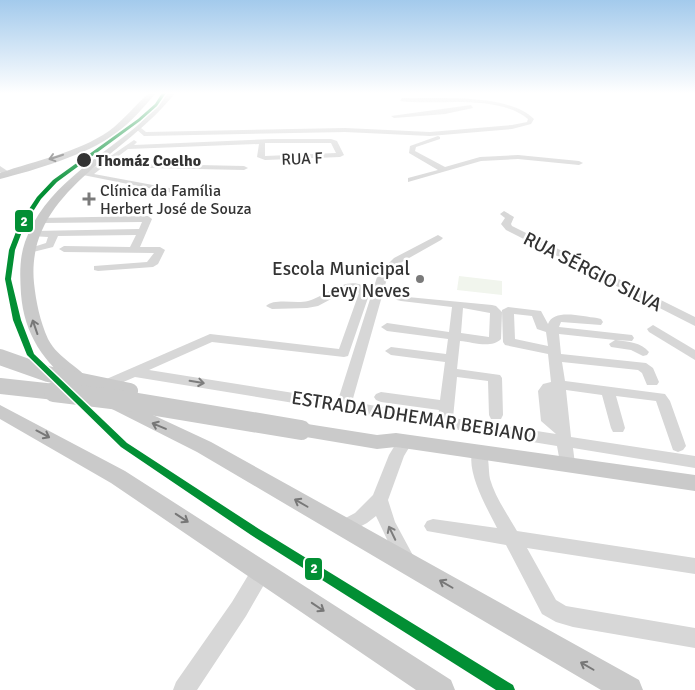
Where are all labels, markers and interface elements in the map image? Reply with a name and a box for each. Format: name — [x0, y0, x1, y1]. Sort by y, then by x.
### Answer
street label: RUA F — [281, 148, 323, 170]
marker: Thomáz Coelho — [75, 151, 93, 169]
place label: Thomáz Coelho — [96, 151, 201, 171]
one-way arrow — [48, 153, 64, 163]
place label: Clínica da Família Herbert José de Souza — [100, 181, 252, 219]
marker: Clínica da Família Herbert José de Souza — [82, 192, 96, 206]
line badge: 2 — [14, 209, 34, 233]
text: 2 — [20, 213, 28, 230]
street label: RUA SÉRGIO SILVA — [519, 227, 666, 317]
place label: Escola Municipal Levy Neves — [272, 257, 410, 303]
marker: Escola Municipal Levy Neves — [414, 273, 426, 285]
one-way arrow — [30, 319, 40, 335]
one-way arrow — [189, 378, 205, 388]
street label: ESTRADA ADHEMAR BEBIANO — [290, 386, 538, 448]
one-way arrow — [152, 420, 167, 430]
one-way arrow — [35, 430, 50, 439]
one-way arrow — [295, 498, 309, 508]
one-way arrow — [175, 513, 189, 523]
one-way arrow — [387, 526, 396, 541]
line badge: 2 — [304, 557, 323, 581]
text: 2 — [310, 560, 318, 577]
one-way arrow — [440, 579, 454, 589]
one-way arrow — [310, 602, 324, 612]
one-way arrow — [580, 660, 595, 670]

